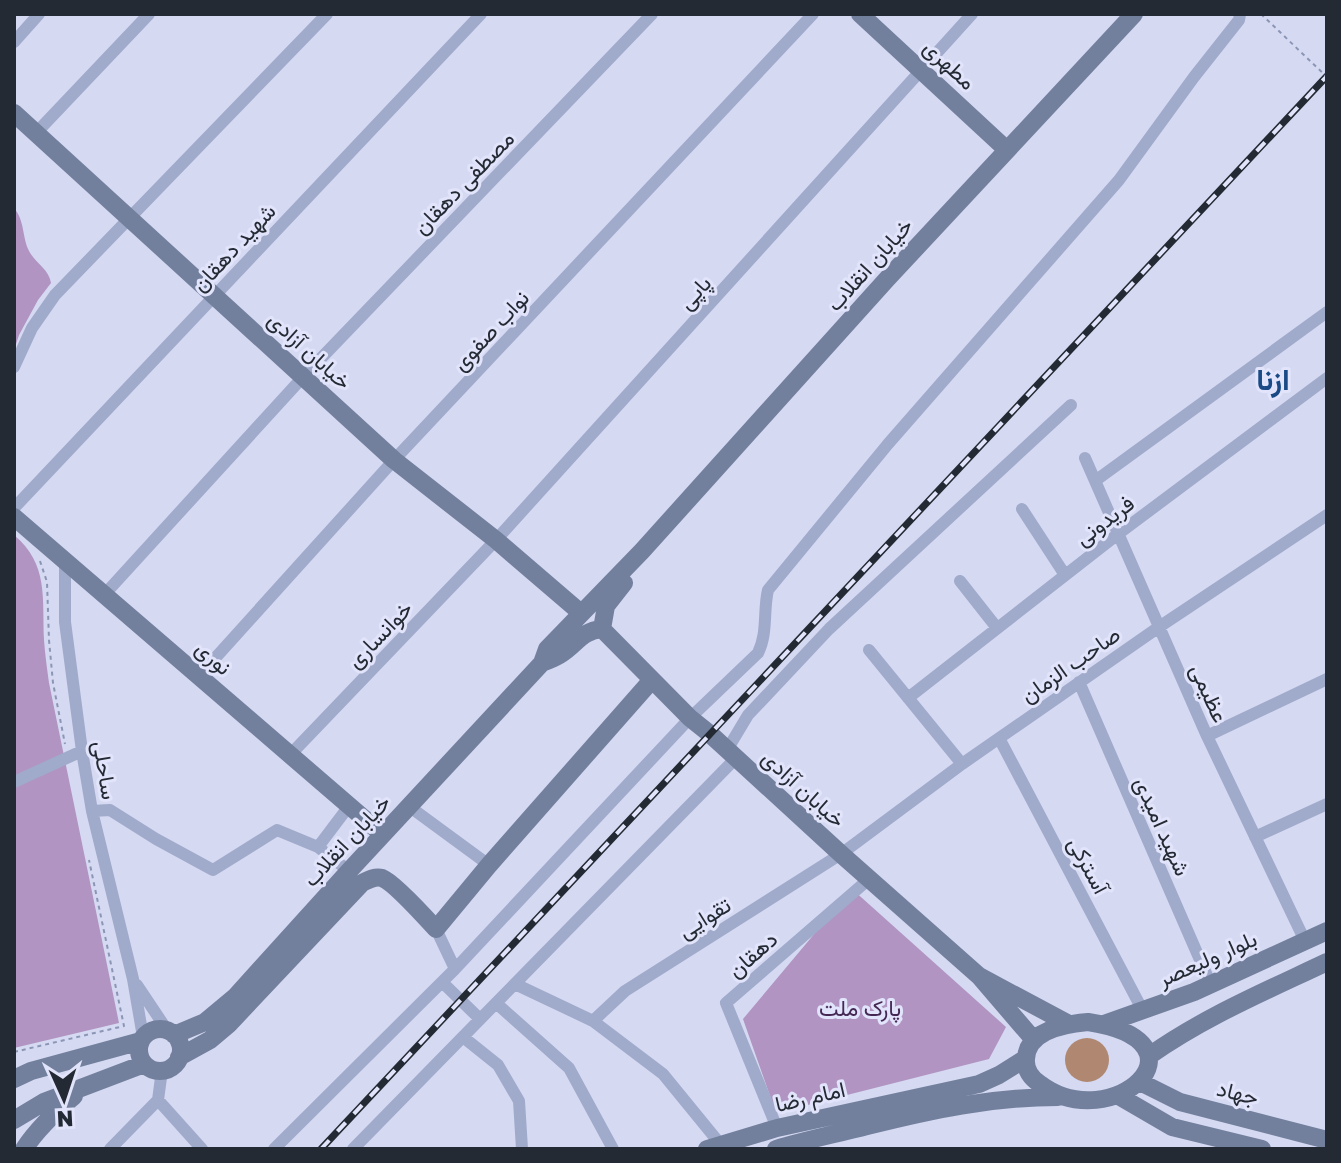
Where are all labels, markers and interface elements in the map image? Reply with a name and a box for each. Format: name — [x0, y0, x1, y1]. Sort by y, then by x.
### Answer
street label: مطهری — [918, 33, 982, 96]
street label: مصطفی دهقان — [407, 125, 520, 240]
street label: شهید دهقان — [185, 197, 281, 297]
street label: خیابان انقلاب — [820, 212, 918, 316]
street label: پاپی — [672, 269, 718, 316]
street label: نواب صفوی — [446, 284, 535, 377]
street label: خیابان آزادی — [262, 305, 357, 395]
district label: ازنا — [1256, 361, 1290, 398]
street label: فریدونی — [1069, 489, 1140, 552]
street label: خوانساری — [340, 595, 418, 674]
street label: صاحب الزمان — [1015, 620, 1126, 709]
street label: نوری — [190, 634, 238, 681]
street label: عظیمی — [1184, 659, 1235, 727]
street label: ساحلی — [87, 739, 124, 801]
street label: خیابان آزادی — [756, 743, 851, 833]
street label: شهید امیدی — [1128, 772, 1197, 880]
street label: خیابان انقلاب — [297, 788, 395, 892]
street label: آسترکی — [1062, 832, 1116, 900]
street label: تقوایی — [673, 890, 736, 944]
street label: بلوار ولیعصر — [1152, 924, 1261, 993]
street label: دهقان — [721, 925, 783, 983]
park label: پارک ملت — [819, 994, 901, 1023]
north arrow — [24, 1059, 104, 1139]
street label: جهاد — [1214, 1074, 1262, 1111]
street label: امام رضا — [772, 1075, 848, 1119]
text: N — [56, 1106, 74, 1133]

